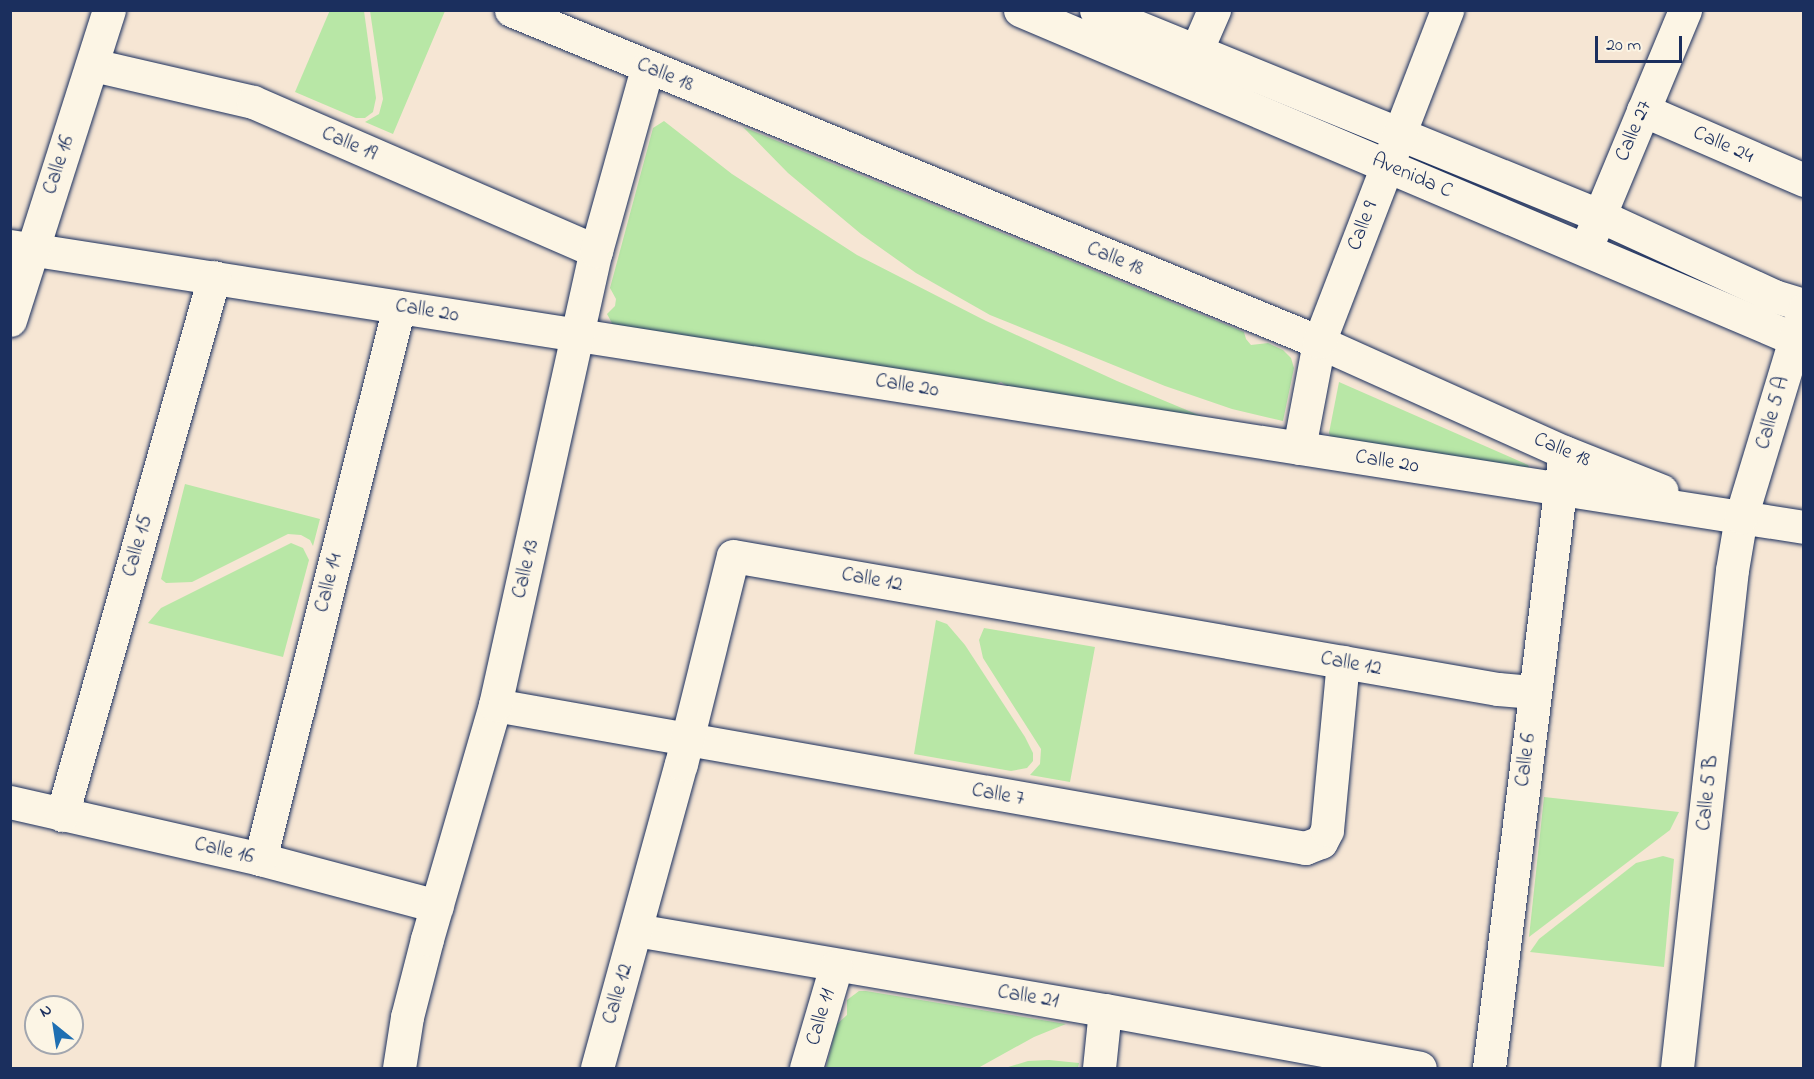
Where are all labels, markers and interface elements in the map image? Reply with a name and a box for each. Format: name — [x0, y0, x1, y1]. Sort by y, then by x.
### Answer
scale bar — [1598, 24, 1685, 62]
text: 20 m — [1606, 33, 1641, 59]
street label: Calle 18 — [633, 52, 697, 98]
street label: Calle 27 — [1610, 97, 1658, 165]
street label: Calle 19 — [318, 121, 380, 167]
street label: Calle 24 — [1689, 121, 1757, 169]
street label: Calle 16 — [38, 132, 80, 198]
street label: Avenida C — [1368, 148, 1456, 204]
street label: Calle 9 — [1342, 198, 1384, 254]
street label: Calle 18 — [1083, 236, 1147, 282]
street label: Calle 20 — [393, 294, 461, 328]
street label: Calle 20 — [873, 369, 941, 403]
street label: Calle 5 A — [1751, 374, 1795, 452]
street label: Calle 18 — [1530, 427, 1594, 473]
street label: Calle 20 — [1353, 445, 1421, 479]
street label: Calle 15 — [117, 512, 159, 580]
street label: Calle 13 — [507, 537, 545, 601]
street label: Calle 14 — [310, 551, 348, 615]
street label: Calle 12 — [839, 562, 905, 598]
street label: Calle 12 — [1318, 646, 1384, 682]
street label: Calle 6 — [1510, 732, 1542, 788]
street label: Calle 5 B — [1691, 754, 1725, 832]
street label: Calle 7 — [970, 778, 1026, 812]
street label: Calle 16 — [192, 832, 256, 870]
street label: Calle 12 — [597, 961, 639, 1027]
street label: Calle 21 — [996, 980, 1060, 1014]
street label: Calle 11 — [801, 986, 841, 1048]
north arrow — [24, 995, 84, 1055]
text: N — [35, 998, 57, 1024]

